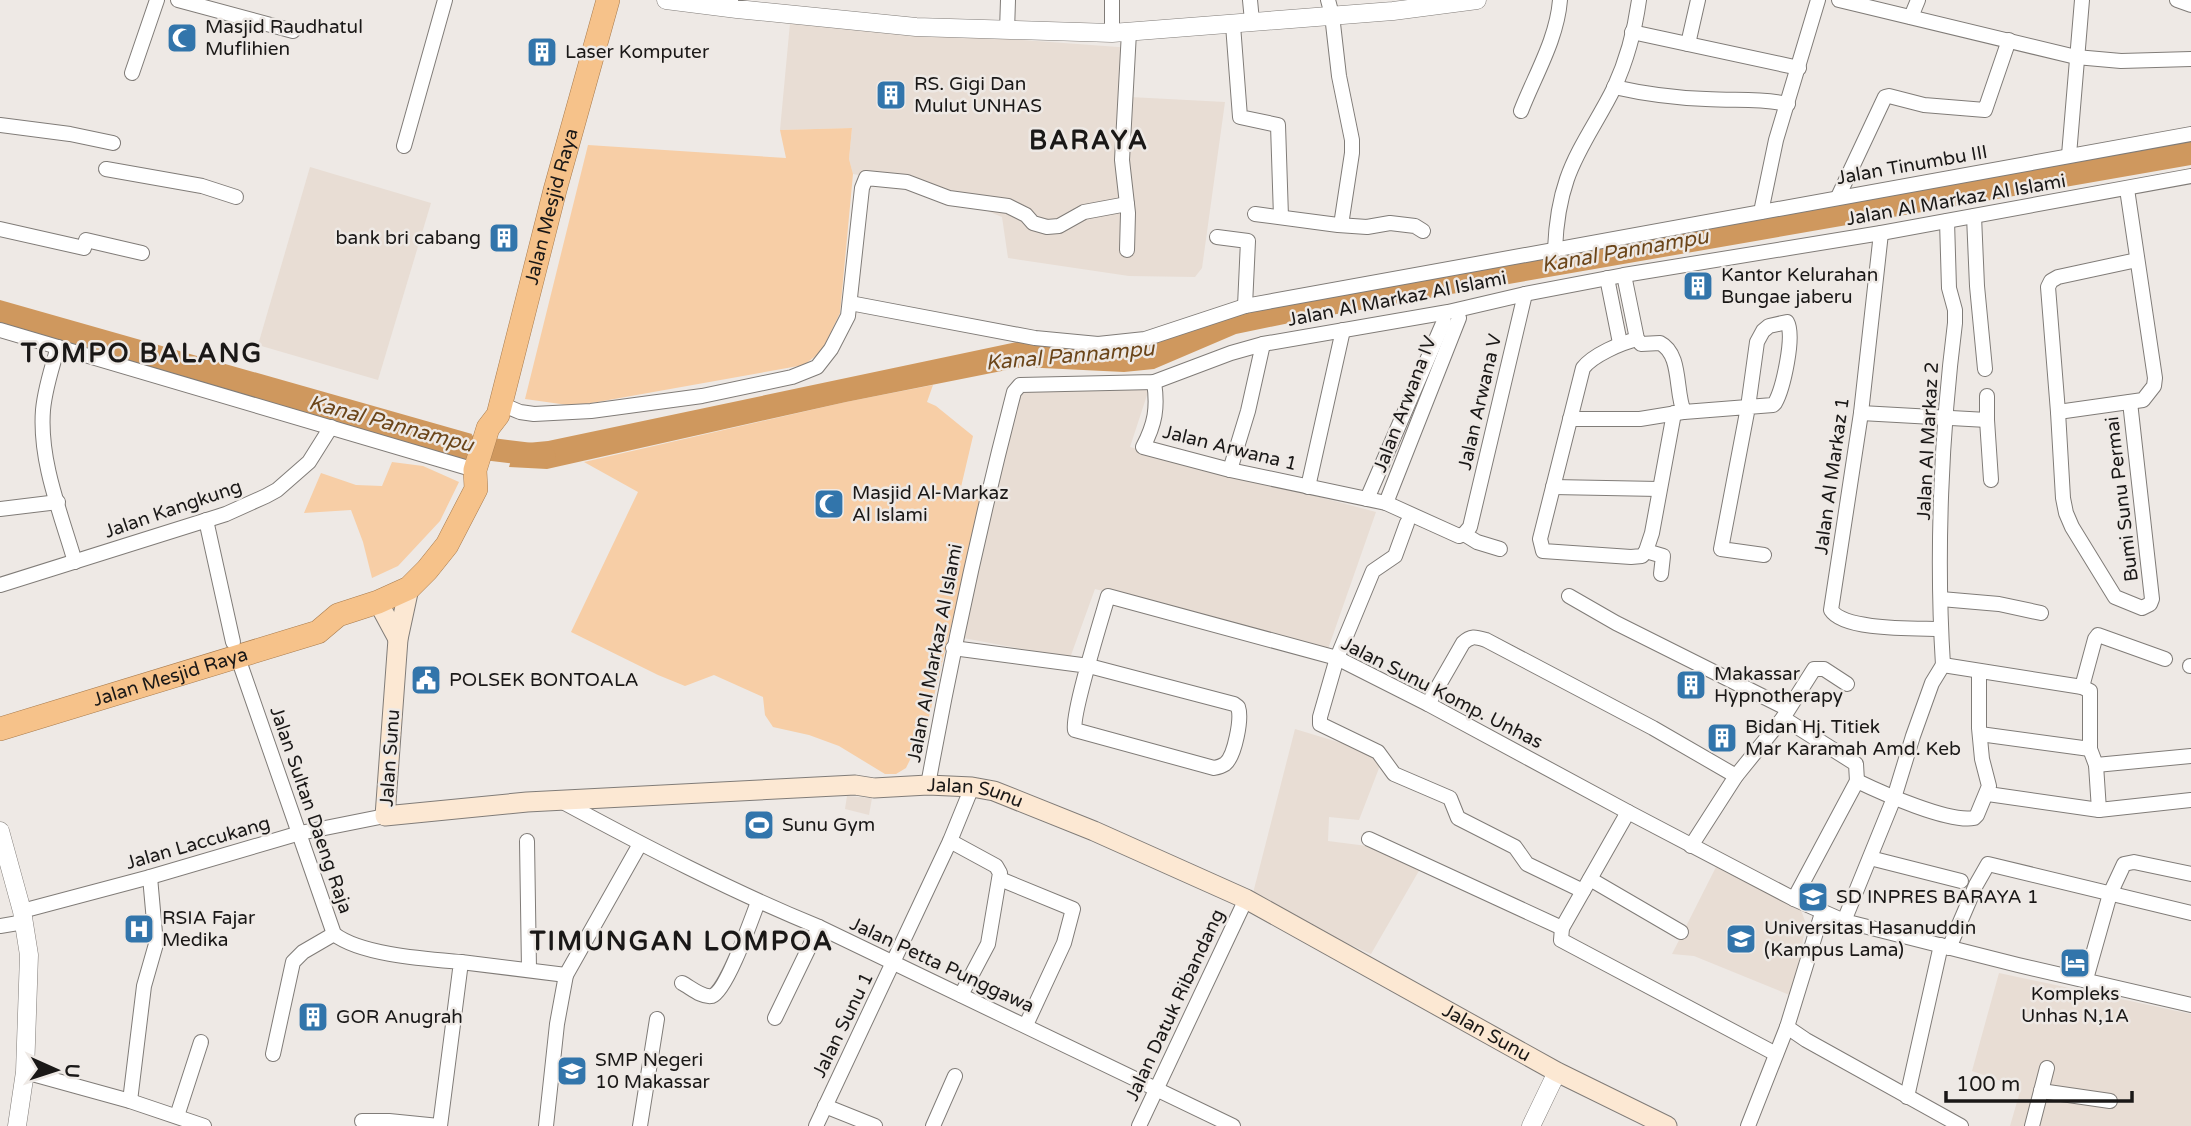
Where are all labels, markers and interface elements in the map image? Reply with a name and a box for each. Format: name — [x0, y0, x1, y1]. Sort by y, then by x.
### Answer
place label: Masjid Raudhatul Muflihien — [205, 16, 363, 60]
mosque icon: Masjid Raudhatul Muflihien — [165, 21, 199, 55]
building icon: Laser Komputer — [525, 35, 559, 69]
place label: Laser Komputer — [565, 41, 710, 63]
place label: RS. Gigi Dan Mulut UNHAS — [914, 73, 1042, 117]
building icon: RS. Gigi Dan Mulut UNHAS — [874, 78, 908, 112]
district label: BARAYA — [1029, 125, 1149, 156]
street label: Jalan Mesjid Raya — [520, 126, 583, 287]
street label: Jalan Tinumbu III — [1835, 141, 1989, 189]
street label: Jalan Al Markaz Al Islami — [1845, 170, 2067, 230]
building icon: bank bri cabang — [487, 221, 521, 255]
water label: Kanal Pannampu — [1540, 224, 1712, 278]
place label: bank bri cabang — [335, 227, 481, 249]
place label: Kantor Kelurahan Bungae jaberu — [1721, 264, 1878, 308]
street label: Jalan Al Markaz Al Islami — [1286, 267, 1508, 331]
building icon: Kantor Kelurahan Bungae jaberu — [1681, 269, 1715, 303]
street label: Jalan Arwana V — [1454, 332, 1506, 472]
street label: Jalan Arwana IV — [1369, 333, 1441, 475]
water label: Kanal Pannampu — [985, 336, 1157, 376]
district label: TOMPO BALANG — [20, 338, 263, 369]
street label: Jalan Al Markaz 2 — [1913, 361, 1943, 521]
water label: Kanal Pannampu — [306, 390, 477, 458]
street label: Jalan Al Markaz 1 — [1810, 396, 1854, 556]
street label: Bumi Sunu Permai — [2101, 415, 2143, 583]
street label: Jalan Arwana 1 — [1161, 421, 1299, 475]
street label: Jalan Kangkung — [101, 475, 245, 543]
place label: Masjid Al-Markaz Al Islami — [852, 482, 1009, 526]
mosque icon: Masjid Al-Markaz Al Islami — [812, 487, 846, 521]
street label: Jalan Al Markaz Al Islami — [903, 542, 967, 764]
street label: Jalan Sunu Komp. Unhas — [1338, 633, 1546, 753]
street label: Jalan Mesjid Raya — [90, 643, 250, 711]
public building icon: POLSEK BONTOALA — [409, 663, 443, 697]
place label: Makassar Hypnotherapy — [1714, 663, 1843, 707]
building icon: Makassar Hypnotherapy — [1674, 668, 1708, 702]
place label: POLSEK BONTOALA — [449, 669, 639, 691]
street label: Jalan Sultan Daeng Raja — [265, 704, 357, 916]
street label: Jalan Sunu — [376, 709, 404, 807]
place label: Bidan Hj. Titiek Mar Karamah Amd. Keb — [1745, 716, 1961, 760]
building icon: Bidan Hj. Titiek Mar Karamah Amd. Keb — [1705, 721, 1739, 755]
street label: Jalan Sunu — [927, 774, 1026, 812]
sports icon: Sunu Gym — [742, 808, 776, 842]
street label: Jalan Laccukang — [123, 812, 273, 874]
place label: Sunu Gym — [782, 814, 875, 836]
school or university icon: SD INPRES BARAYA 1 — [1796, 880, 1830, 914]
place label: SD INPRES BARAYA 1 — [1836, 886, 2039, 908]
street label: Jalan Datuk Ribandang — [1121, 906, 1229, 1104]
place label: RSIA Fajar Medika — [162, 907, 256, 951]
hospital icon: RSIA Fajar Medika — [122, 912, 156, 946]
street label: Jalan Petta Punggawa — [846, 913, 1038, 1017]
place label: Universitas Hasanuddin (Kampus Lama) — [1764, 917, 1976, 961]
school or university icon: Universitas Hasanuddin (Kampus Lama) — [1724, 922, 1758, 956]
district label: TIMUNGAN LOMPOA — [529, 926, 834, 957]
hotel icon: Kompleks Unhas N,1A — [2058, 946, 2092, 980]
street label: Jalan Sunu 1 — [808, 969, 878, 1081]
place label: Kompleks Unhas N,1A — [2021, 983, 2129, 1027]
street label: Jalan Sunu — [1439, 999, 1535, 1066]
building icon: GOR Anugrah — [296, 1000, 330, 1034]
place label: GOR Anugrah — [336, 1006, 463, 1028]
north arrow — [21, 1035, 91, 1105]
place label: SMP Negeri 10 Makassar — [595, 1049, 711, 1093]
school or university icon: SMP Negeri 10 Makassar — [555, 1054, 589, 1088]
scale bar — [1946, 1060, 2132, 1104]
text: U — [61, 1063, 83, 1079]
text: 100 m — [1956, 1072, 2020, 1097]

